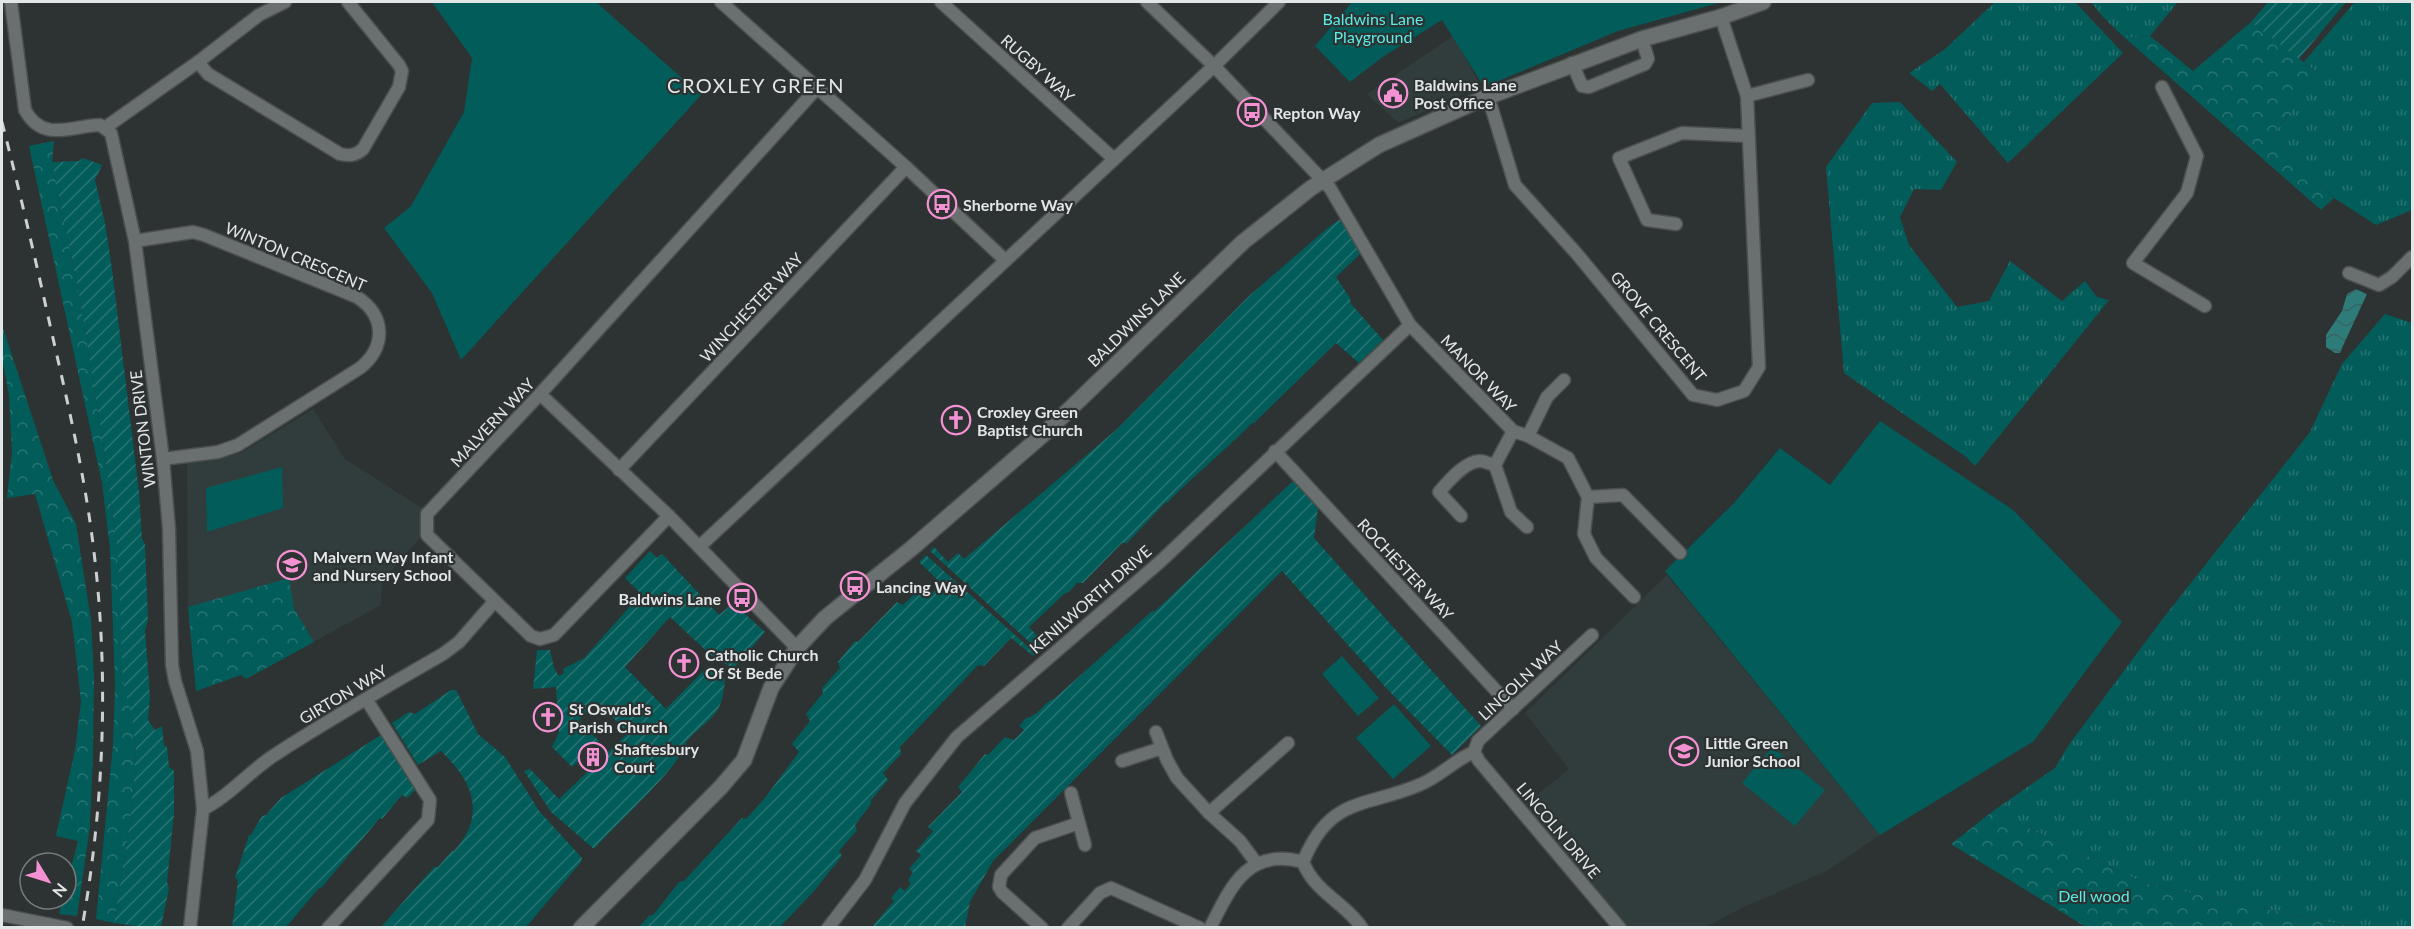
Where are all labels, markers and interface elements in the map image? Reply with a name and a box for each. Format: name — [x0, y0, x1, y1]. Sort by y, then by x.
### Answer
park label: Baldwins Lane Playground — [1323, 9, 1423, 46]
street label: RUGBY WAY — [997, 30, 1079, 106]
district label: CROXLEY GREEN — [667, 73, 845, 97]
place label: Baldwins Lane Post Office — [1414, 75, 1517, 112]
public building icon: Baldwins Lane Post Office — [1377, 77, 1409, 109]
bus stop icon: Repton Way — [1236, 96, 1268, 128]
place label: Repton Way — [1273, 103, 1361, 122]
bus stop icon: Sherborne Way — [926, 188, 958, 220]
place label: Sherborne Way — [963, 195, 1074, 214]
street label: WINTON CRESCENT — [223, 218, 370, 295]
street label: WINCHESTER WAY — [696, 248, 806, 366]
street label: GROVE CRESCENT — [1607, 267, 1711, 386]
street label: BALDWINS LANE — [1083, 268, 1189, 370]
street label: MANOR WAY — [1437, 330, 1521, 416]
street label: WINTON DRIVE — [125, 369, 159, 489]
street label: MALVERN WAY — [446, 374, 538, 470]
place label: Croxley Green Baptist Church — [977, 402, 1083, 439]
church icon: Croxley Green Baptist Church — [940, 404, 972, 436]
street label: ROCHESTER WAY — [1354, 514, 1458, 624]
street label: KENILWORTH DRIVE — [1025, 541, 1155, 657]
place label: Malvern Way Infant and Nursery School — [313, 547, 453, 584]
school or university icon: Malvern Way Infant and Nursery School — [276, 549, 308, 581]
bus stop icon: Lancing Way — [839, 570, 871, 602]
place label: Lancing Way — [876, 577, 967, 596]
bus stop icon: Baldwins Lane — [726, 582, 758, 614]
place label: Baldwins Lane — [619, 589, 721, 608]
street label: LINCOLN WAY — [1474, 636, 1566, 724]
place label: Catholic Church Of St Bede — [705, 645, 819, 682]
church icon: Catholic Church Of St Bede — [668, 647, 700, 679]
street label: GIRTON WAY — [296, 660, 390, 728]
place label: St Oswald's Parish Church — [569, 699, 668, 736]
church icon: St Oswald's Parish Church — [532, 701, 564, 733]
place label: Little Green Junior School — [1705, 733, 1800, 770]
school or university icon: Little Green Junior School — [1668, 735, 1700, 767]
place label: Shaftesbury Court — [614, 739, 700, 776]
building icon: Shaftesbury Court — [577, 741, 609, 773]
street label: LINCOLN DRIVE — [1513, 778, 1605, 882]
north arrow — [18, 851, 78, 911]
text: N — [49, 880, 71, 901]
park label: Dell wood — [2058, 886, 2130, 905]

